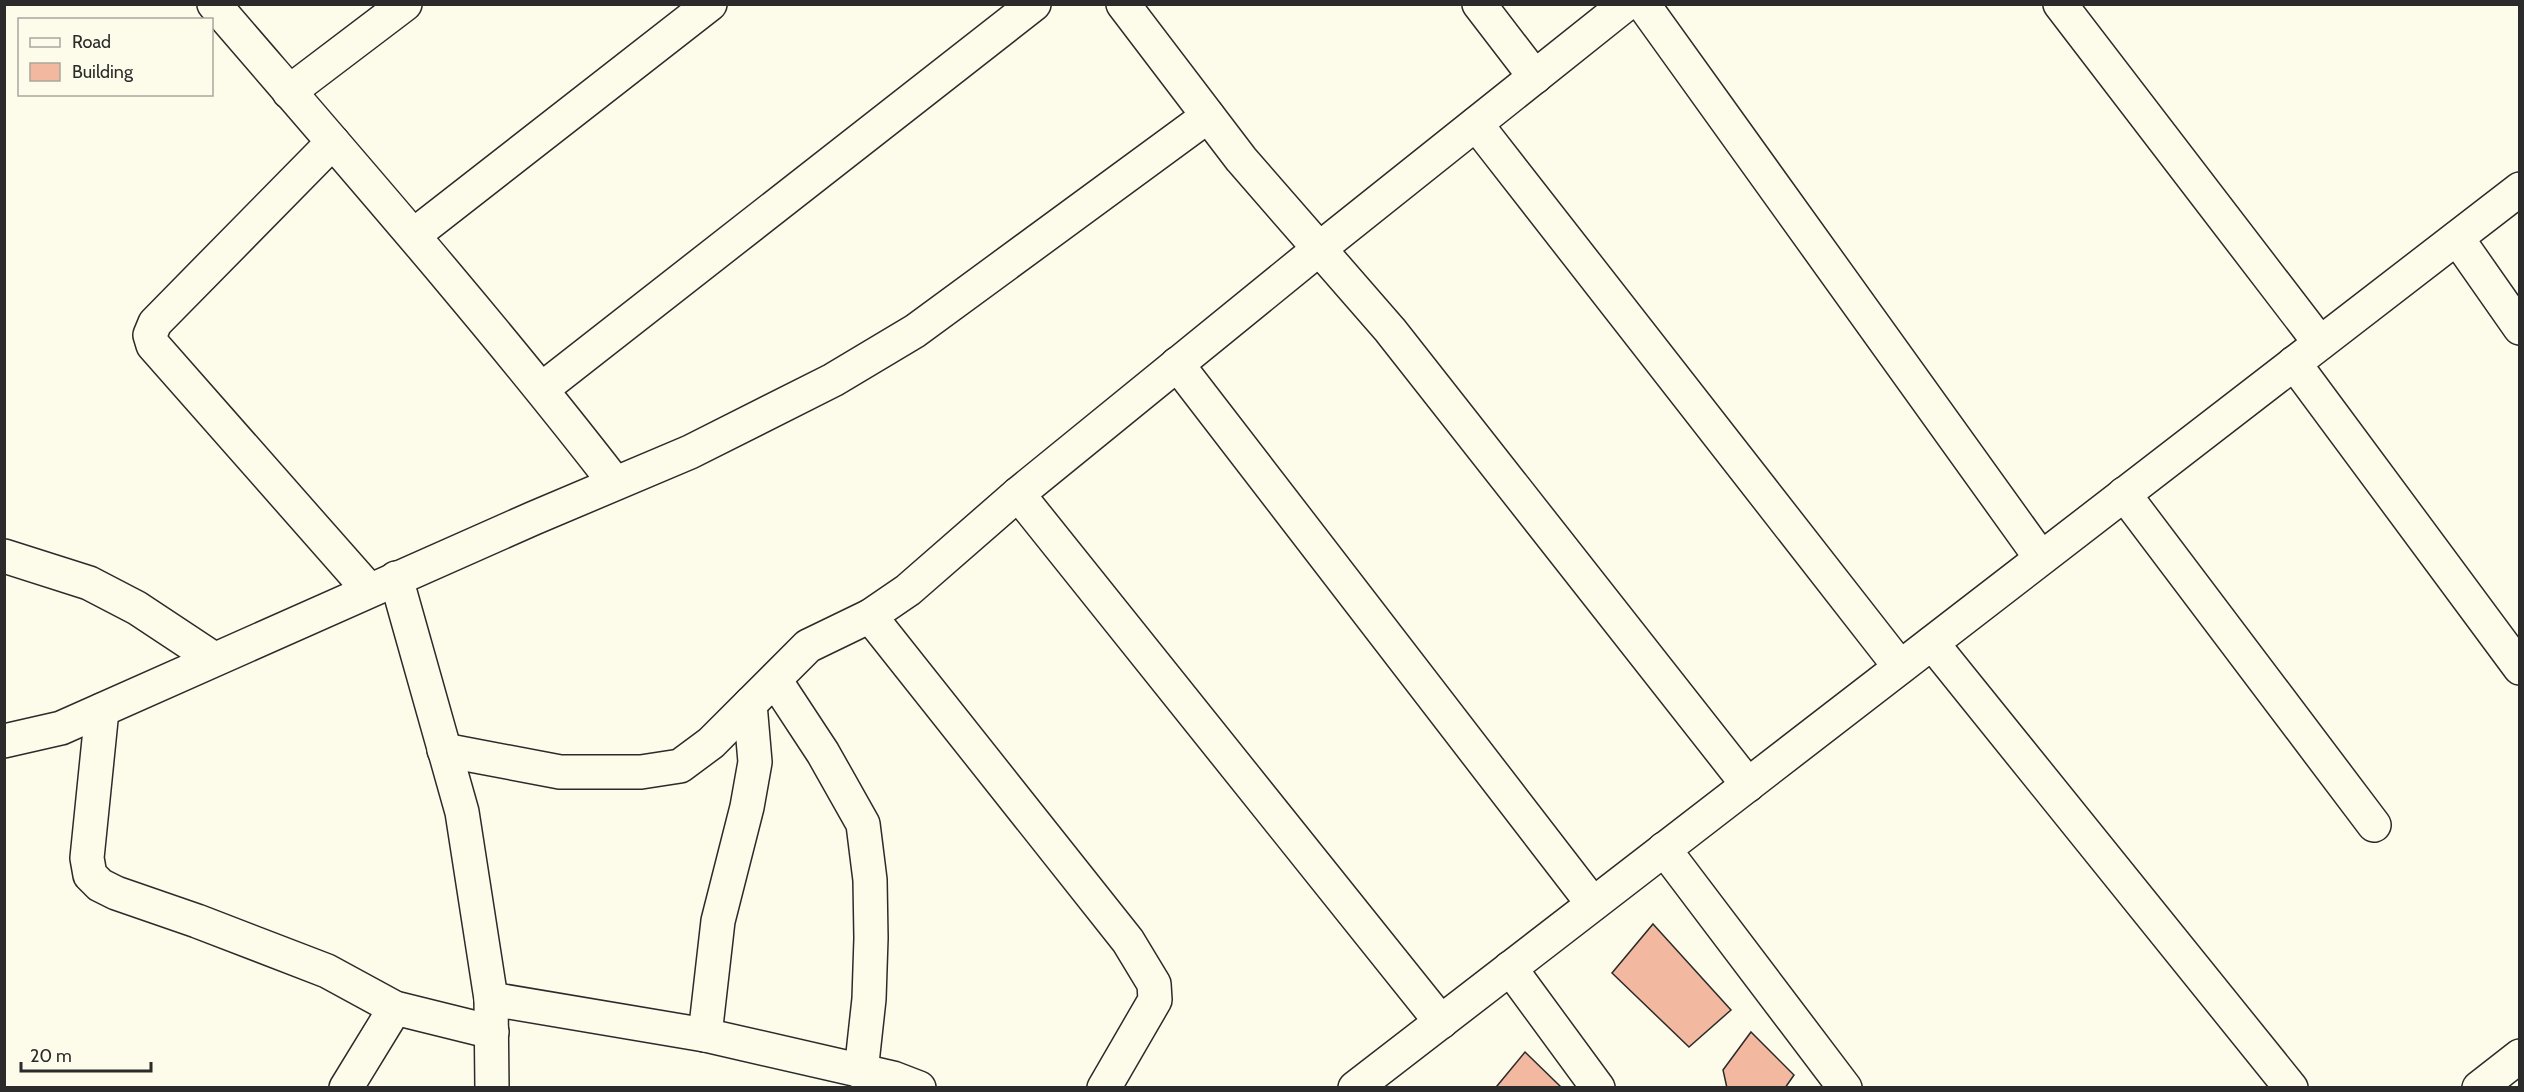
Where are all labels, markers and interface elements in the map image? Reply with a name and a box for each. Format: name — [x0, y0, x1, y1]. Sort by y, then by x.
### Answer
legend — [18, 18, 213, 96]
text: Road — [72, 31, 111, 53]
text: Building — [72, 61, 134, 83]
scale bar — [21, 1035, 152, 1073]
text: 20 m — [30, 1045, 72, 1067]

